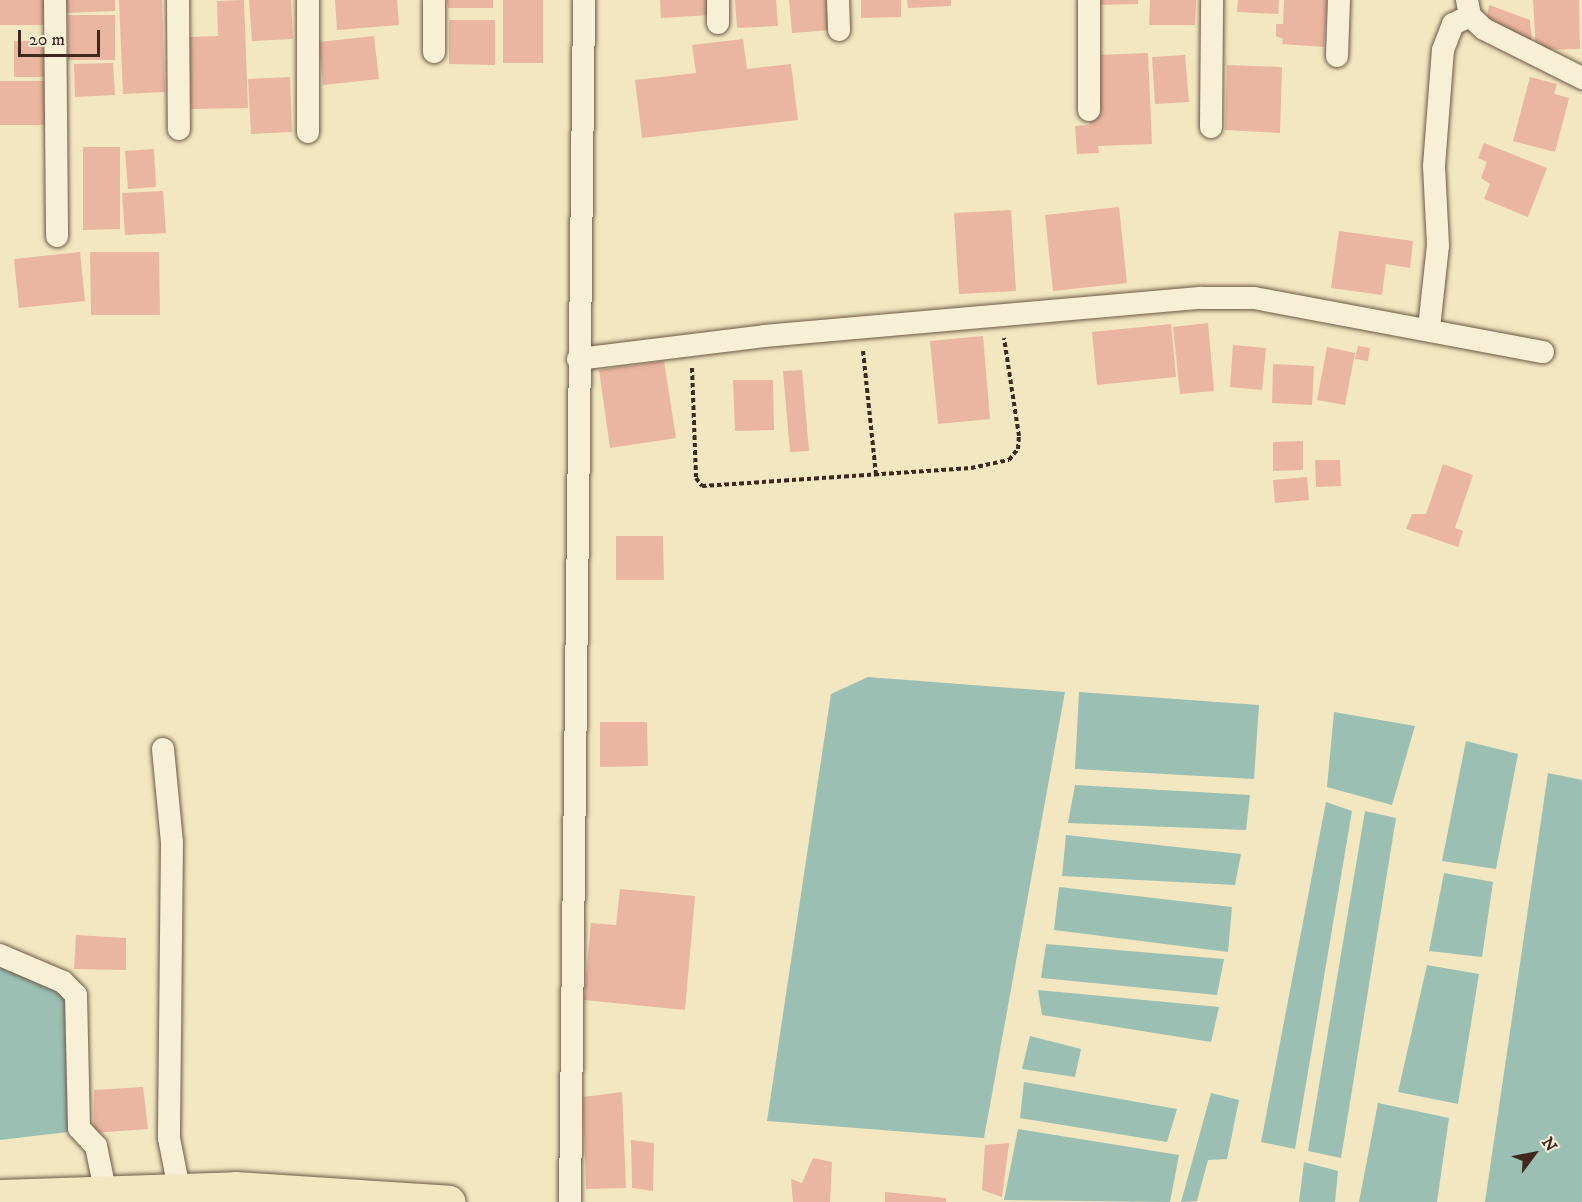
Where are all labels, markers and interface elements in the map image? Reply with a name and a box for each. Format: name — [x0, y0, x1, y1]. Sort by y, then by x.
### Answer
scale bar — [21, 18, 104, 56]
text: 20 m — [29, 29, 65, 51]
north arrow — [1504, 1124, 1564, 1184]
text: N — [1537, 1134, 1561, 1155]

